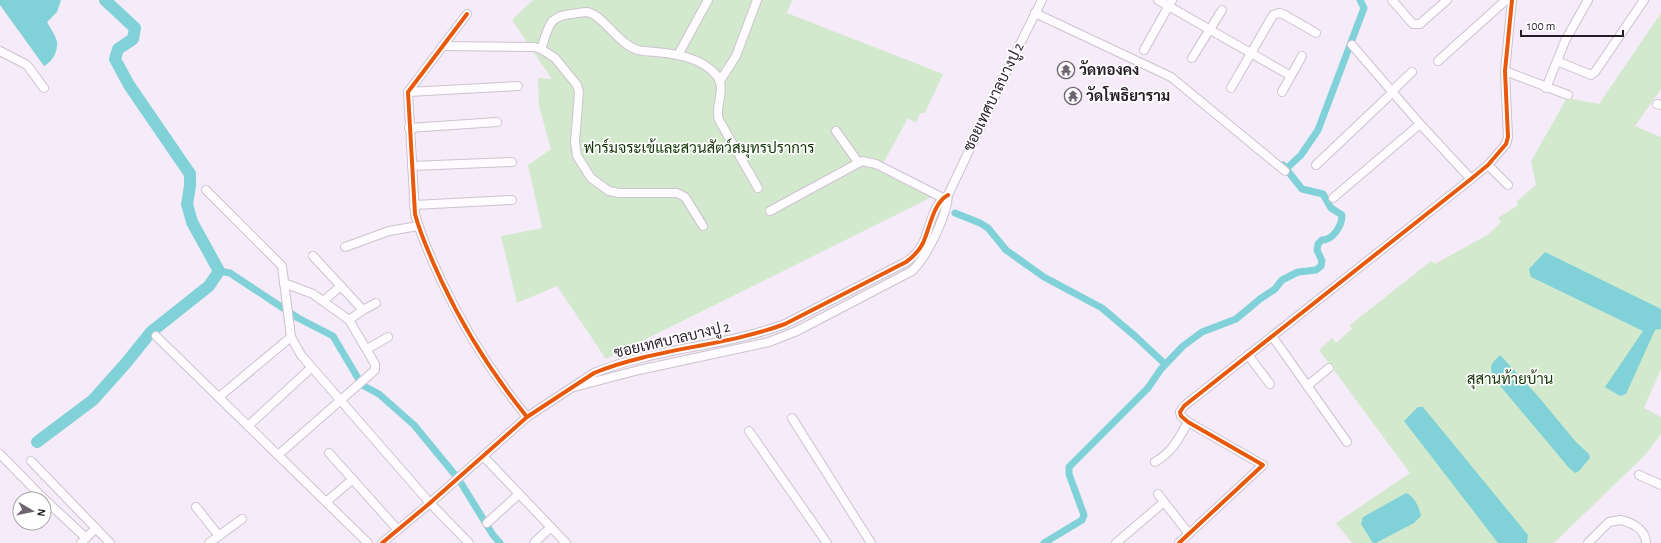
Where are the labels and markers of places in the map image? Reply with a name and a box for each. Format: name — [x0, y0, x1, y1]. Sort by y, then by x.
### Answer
temple icon: วัดทองคง — [1056, 60, 1076, 80]
place label: วัดทองคง — [1079, 60, 1139, 78]
place label: วัดโพธิยาราม — [1086, 85, 1170, 104]
temple icon: วัดโพธิยาราม — [1063, 86, 1083, 106]

